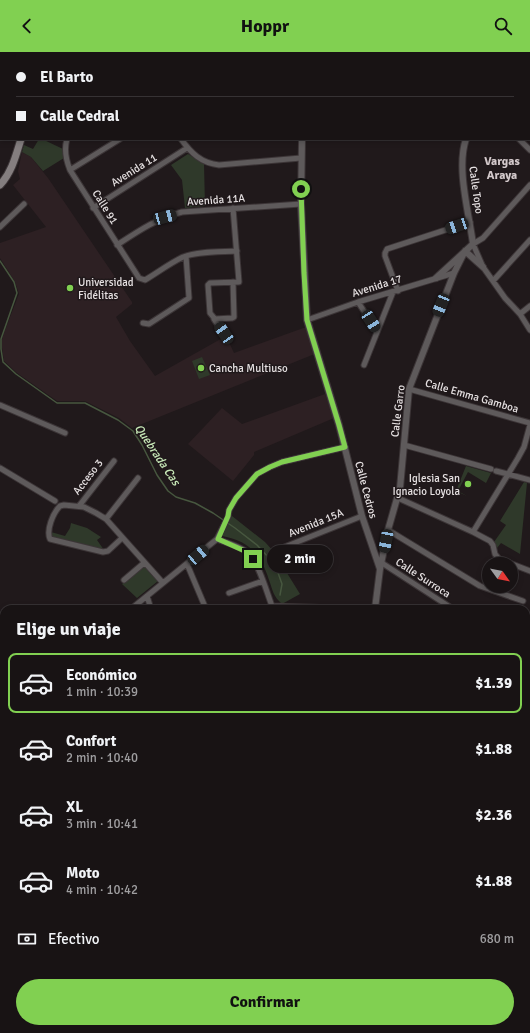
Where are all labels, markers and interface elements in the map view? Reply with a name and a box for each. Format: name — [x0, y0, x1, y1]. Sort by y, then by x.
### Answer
icon: back — [16, 15, 38, 37]
text: Hoppr — [241, 15, 289, 37]
icon: search — [492, 15, 514, 37]
text: El Barto — [40, 68, 93, 86]
text: Calle Cedral — [40, 107, 119, 125]
street label: Avenida 11 — [109, 151, 159, 189]
district label: Vargas Araya — [484, 154, 520, 183]
street label: Calle Topo — [466, 165, 486, 215]
route start — [292, 180, 310, 198]
street label: Calle 91 — [89, 187, 121, 227]
street label: Avenida 11A — [186, 191, 246, 209]
car — [152, 208, 178, 226]
car — [444, 217, 470, 235]
street label: Avenida 17 — [350, 272, 404, 300]
place label: Universidad Fidélitas — [78, 276, 134, 302]
marker: Universidad Fidélitas — [65, 283, 75, 293]
car — [431, 292, 451, 318]
car — [359, 308, 383, 334]
car — [212, 320, 236, 346]
place label: Cancha Multiuso — [209, 362, 288, 375]
marker: Cancha Multiuso — [196, 363, 206, 373]
street label: Calle Emma Gamboa — [424, 376, 521, 416]
street label: Calle Garro — [388, 384, 408, 438]
water label: Quebrada Cas — [131, 422, 184, 490]
street label: Acceso 3 — [70, 457, 106, 497]
street label: Calle Cedros — [352, 460, 380, 520]
place label: Iglesia San Ignacio Loyola — [392, 472, 460, 498]
marker: Iglesia San Ignacio Loyola — [463, 479, 473, 489]
street label: Avenida 15A — [287, 506, 346, 540]
car — [378, 528, 394, 554]
car — [185, 543, 211, 567]
callout: 2 min — [267, 545, 333, 573]
route end — [244, 550, 262, 568]
text: 2 min — [284, 551, 316, 567]
street label: Calle Surroca — [393, 555, 453, 601]
north arrow — [482, 557, 518, 593]
map controls — [482, 557, 518, 593]
text: Elige un viaje — [16, 618, 121, 640]
icon: car — [18, 665, 54, 701]
text: Económico — [66, 666, 137, 684]
text: $1.39 — [475, 674, 512, 692]
text: 1 min · 10:39 — [66, 684, 138, 700]
icon: car — [18, 731, 54, 767]
text: Confort — [66, 732, 116, 750]
text: $1.88 — [475, 740, 512, 758]
text: 2 min · 10:40 — [66, 750, 138, 766]
icon: car — [18, 797, 54, 833]
text: XL — [66, 798, 83, 816]
text: $2.36 — [475, 806, 512, 824]
text: 3 min · 10:41 — [66, 816, 138, 832]
icon: car — [18, 863, 54, 899]
text: Moto — [66, 864, 100, 882]
text: $1.88 — [475, 872, 512, 890]
text: 4 min · 10:42 — [66, 882, 138, 898]
icon: cash — [16, 928, 38, 950]
text: Efectivo — [48, 930, 100, 948]
text: 680 m — [480, 931, 514, 947]
button: Confirmar — [16, 979, 514, 1025]

